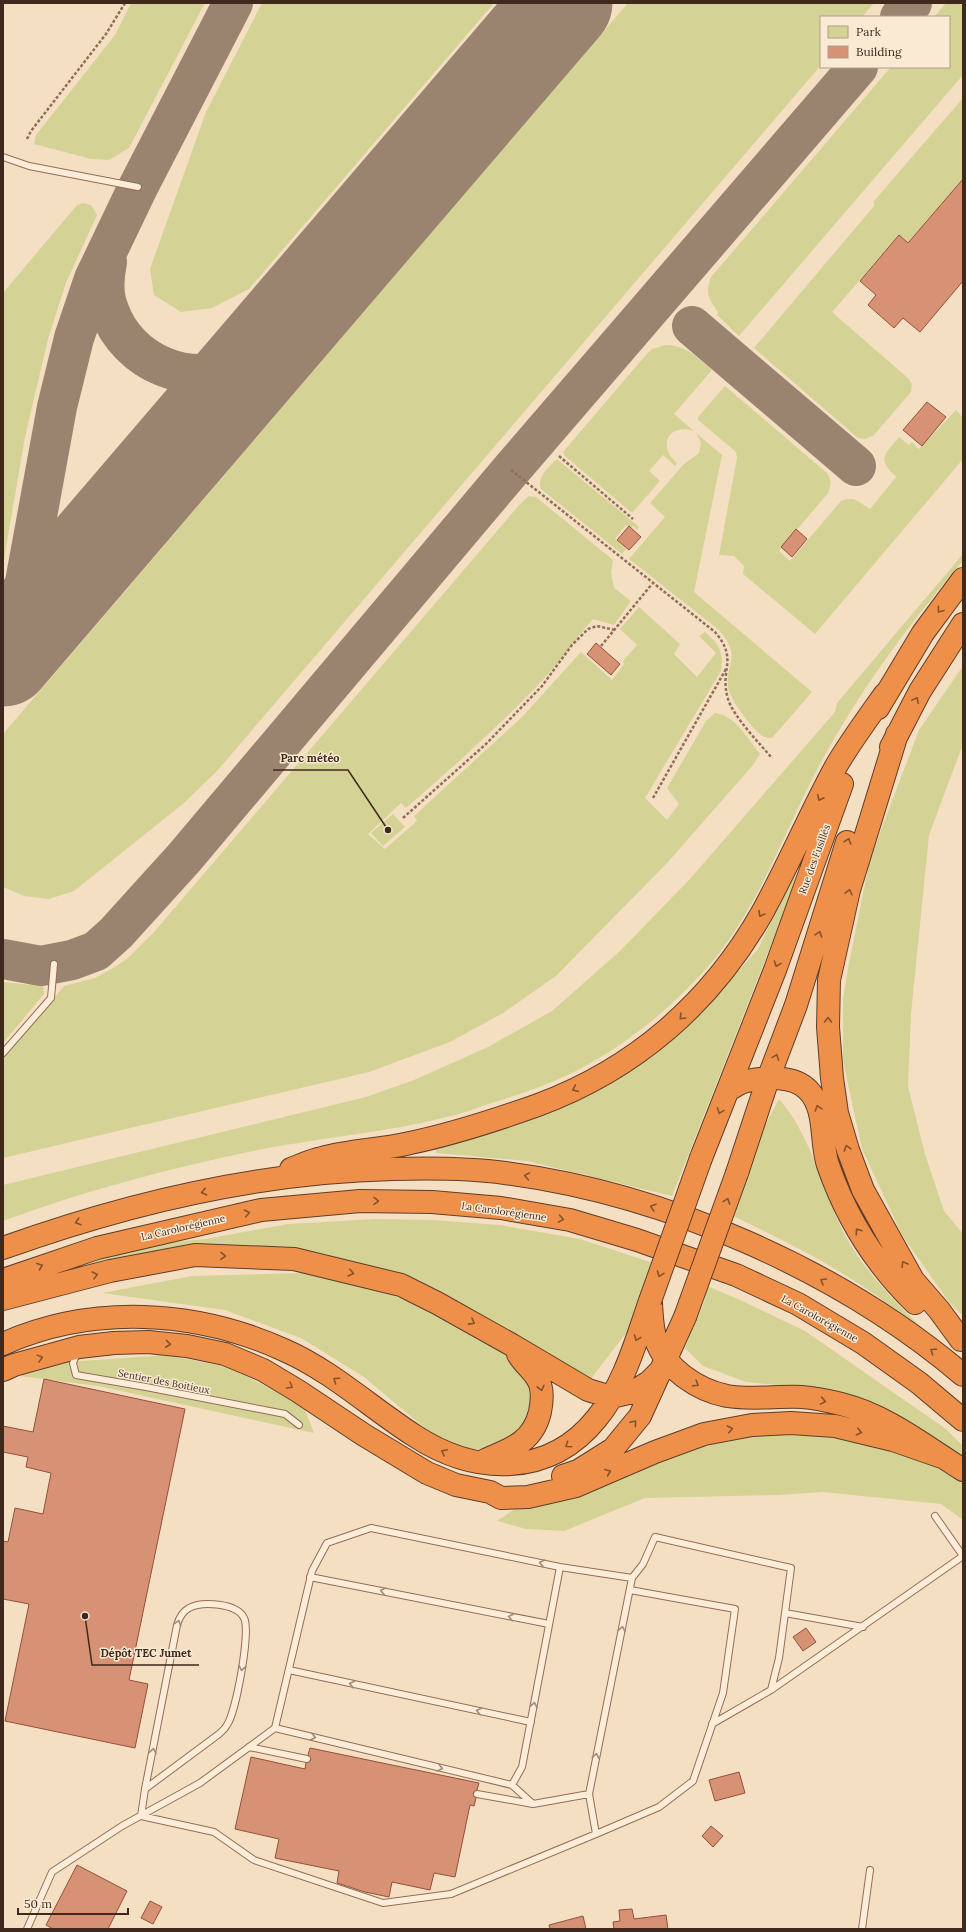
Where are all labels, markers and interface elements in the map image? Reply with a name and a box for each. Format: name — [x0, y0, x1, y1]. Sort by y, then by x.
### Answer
legend — [820, 16, 950, 68]
text: Park — [856, 24, 882, 39]
text: Building — [856, 44, 902, 59]
one-way arrow — [937, 606, 945, 613]
one-way arrow — [911, 697, 918, 704]
callout: Parc météo — [273, 747, 348, 770]
text: Parc météo — [280, 751, 340, 765]
one-way arrow — [818, 794, 825, 802]
street label: Rue des Fusillés — [796, 822, 833, 896]
one-way arrow — [843, 838, 852, 845]
one-way arrow — [844, 889, 852, 895]
one-way arrow — [758, 910, 765, 917]
one-way arrow — [815, 931, 823, 938]
one-way arrow — [773, 960, 781, 967]
one-way arrow — [679, 1012, 687, 1020]
one-way arrow — [824, 1017, 832, 1023]
one-way arrow — [772, 1053, 780, 1060]
one-way arrow — [571, 1084, 579, 1092]
one-way arrow — [814, 1105, 823, 1112]
one-way arrow — [716, 1107, 724, 1114]
one-way arrow — [843, 1144, 852, 1151]
one-way arrow — [523, 1173, 530, 1181]
one-way arrow — [201, 1187, 208, 1196]
one-way arrow — [373, 1197, 379, 1205]
one-way arrow — [722, 1198, 731, 1205]
street label: La Carolorégienne — [461, 1199, 548, 1224]
one-way arrow — [649, 1204, 656, 1212]
one-way arrow — [243, 1209, 250, 1217]
street label: La Carolorégienne — [140, 1211, 227, 1243]
one-way arrow — [558, 1214, 564, 1222]
one-way arrow — [75, 1217, 82, 1226]
one-way arrow — [856, 1228, 863, 1235]
one-way arrow — [220, 1252, 226, 1260]
one-way arrow — [901, 1261, 908, 1268]
one-way arrow — [36, 1263, 43, 1271]
one-way arrow — [348, 1268, 354, 1276]
one-way arrow — [656, 1270, 665, 1277]
one-way arrow — [92, 1272, 98, 1280]
one-way arrow — [820, 1278, 827, 1285]
street label: La Carolorégienne — [779, 1292, 861, 1345]
one-way arrow — [467, 1317, 475, 1324]
one-way arrow — [633, 1334, 641, 1341]
one-way arrow — [165, 1339, 171, 1348]
one-way arrow — [930, 1349, 937, 1356]
one-way arrow — [36, 1354, 43, 1363]
street label: Sentier des Boitieux — [117, 1366, 212, 1397]
one-way arrow — [333, 1377, 340, 1385]
one-way arrow — [692, 1379, 699, 1386]
one-way arrow — [286, 1381, 293, 1388]
one-way arrow — [536, 1385, 544, 1392]
one-way arrow — [820, 1396, 826, 1405]
one-way arrow — [629, 1421, 636, 1428]
one-way arrow — [727, 1425, 733, 1434]
one-way arrow — [855, 1427, 862, 1436]
one-way arrow — [565, 1440, 572, 1448]
one-way arrow — [441, 1449, 449, 1456]
one-way arrow — [603, 1469, 611, 1477]
one-way arrow — [539, 1559, 546, 1567]
one-way arrow — [380, 1588, 386, 1596]
one-way arrow — [508, 1613, 514, 1621]
one-way arrow — [173, 1620, 182, 1627]
one-way arrow — [617, 1626, 626, 1632]
callout: Dépôt TEC Jumet — [92, 1642, 199, 1665]
text: Dépôt TEC Jumet — [100, 1646, 192, 1660]
one-way arrow — [238, 1664, 247, 1671]
one-way arrow — [349, 1680, 355, 1688]
one-way arrow — [529, 1702, 538, 1708]
one-way arrow — [476, 1707, 482, 1716]
one-way arrow — [310, 1733, 316, 1741]
one-way arrow — [148, 1748, 156, 1754]
one-way arrow — [592, 1753, 600, 1759]
one-way arrow — [436, 1763, 443, 1771]
scale bar — [18, 1890, 128, 1916]
text: 50 m — [24, 1896, 52, 1911]

